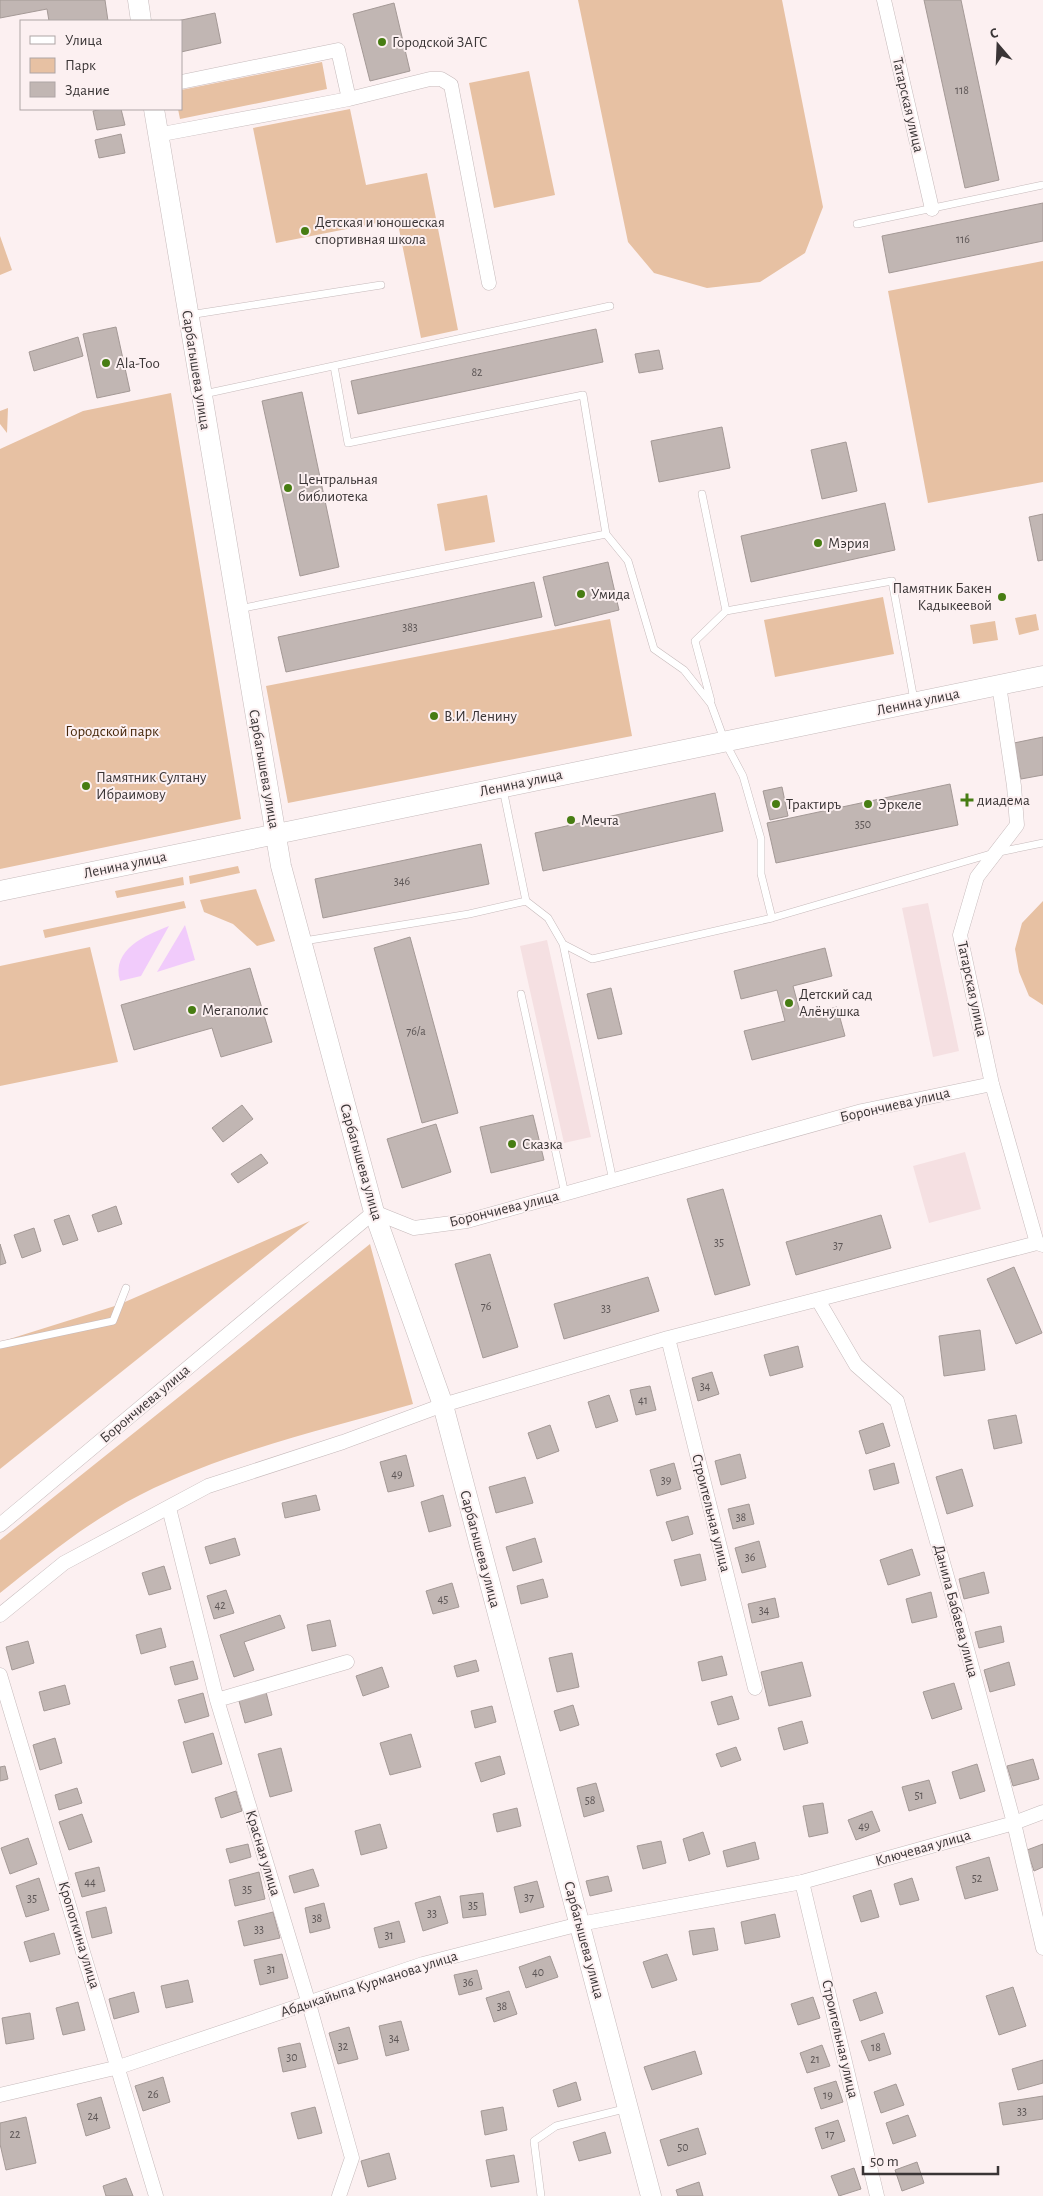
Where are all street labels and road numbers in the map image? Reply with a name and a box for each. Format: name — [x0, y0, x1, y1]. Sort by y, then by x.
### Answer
street label: Татарская улица — [890, 56, 926, 154]
street label: Сарбагышева улица — [179, 309, 213, 431]
street label: Ленина улица — [875, 686, 961, 718]
street label: Сарбагышева улица — [246, 708, 282, 830]
street label: Ленина улица — [478, 767, 564, 799]
street label: Ленина улица — [82, 849, 168, 881]
street label: Татарская улица — [955, 940, 989, 1038]
street label: Борончиева улица — [839, 1085, 951, 1125]
street label: Сарбагышева улица — [337, 1102, 385, 1222]
street label: Борончиева улица — [448, 1188, 560, 1230]
street label: Борончиева улица — [97, 1362, 193, 1446]
street label: Строительная улица — [689, 1452, 733, 1574]
street label: Сарбагышева улица — [457, 1489, 503, 1609]
street label: Данила Бабаева улица — [931, 1543, 981, 1679]
street label: Красная улица — [243, 1808, 283, 1898]
street label: Ключевая улица — [874, 1827, 972, 1869]
street label: Кропоткина улица — [56, 1880, 102, 1991]
street label: Сарбагышева улица — [561, 1880, 607, 2000]
street label: Абдыкайыпа Курманова улица — [279, 1948, 459, 2020]
street label: Строительная улица — [819, 1978, 861, 2100]

